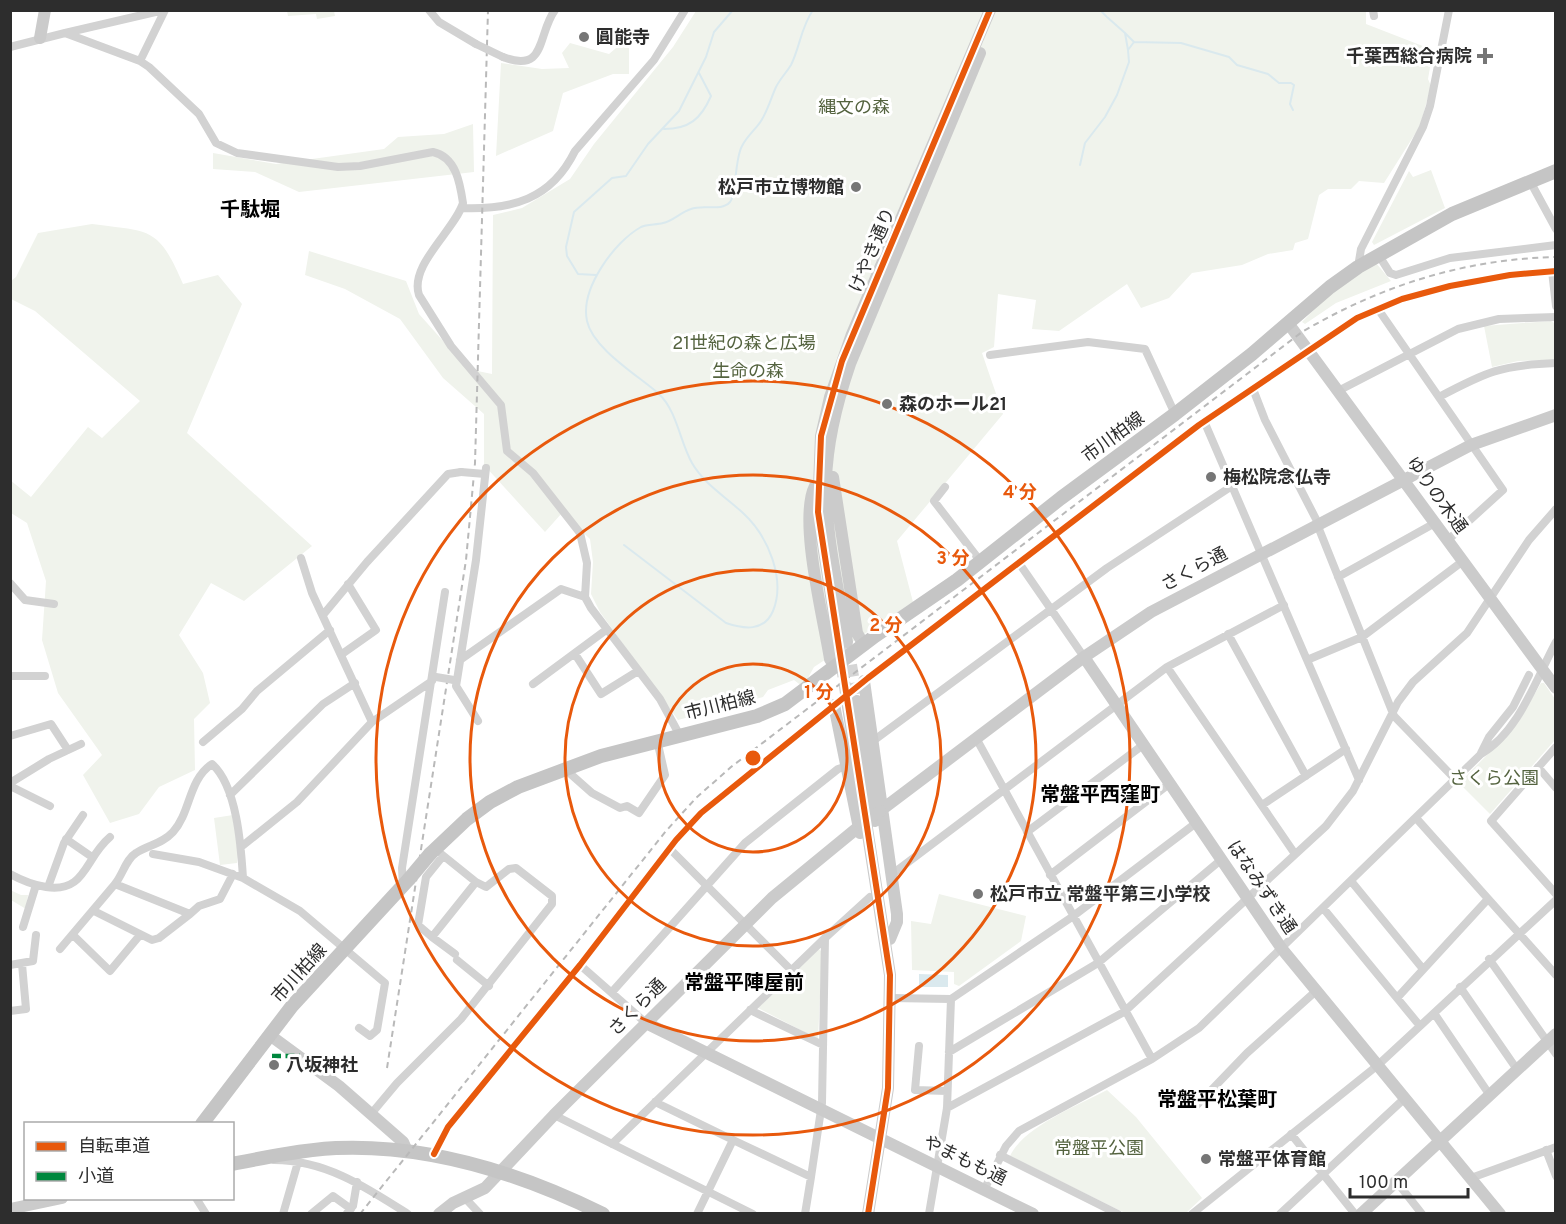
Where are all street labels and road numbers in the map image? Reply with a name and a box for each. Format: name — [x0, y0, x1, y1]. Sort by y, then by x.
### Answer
street label: けやき通り — [845, 205, 902, 297]
street label: 市川柏線 — [1078, 408, 1150, 469]
street label: ゆりの木通 — [1400, 453, 1472, 539]
street label: さくら通 — [1158, 543, 1232, 597]
street label: 市川柏線 — [683, 687, 758, 726]
street label: はなみずき通 — [1221, 837, 1300, 939]
street label: 市川柏線 — [267, 940, 333, 1008]
street label: さくら通 — [604, 974, 672, 1042]
street label: やまもも通 — [919, 1131, 1010, 1191]

